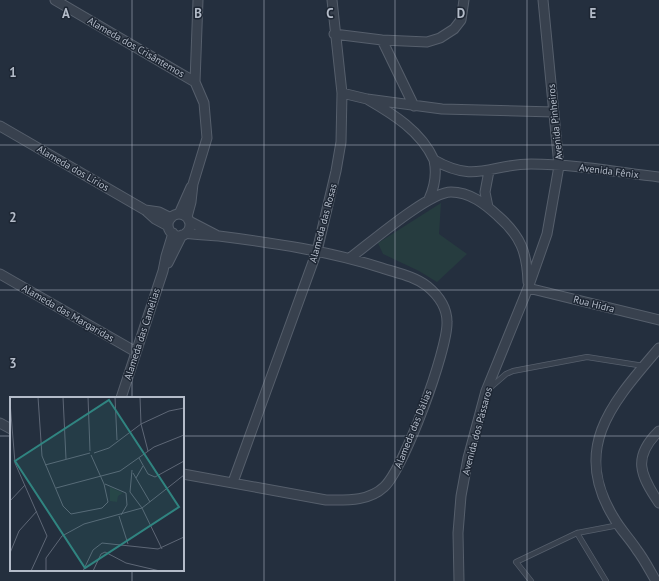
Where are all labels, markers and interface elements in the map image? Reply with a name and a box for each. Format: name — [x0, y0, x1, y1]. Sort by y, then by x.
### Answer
text: A — [62, 5, 70, 22]
text: B — [194, 5, 202, 22]
text: C — [326, 5, 334, 22]
text: D — [457, 5, 465, 22]
text: E — [590, 5, 597, 22]
street label: Alameda dos Crisântemos — [85, 14, 187, 80]
text: 1 — [9, 64, 17, 81]
street label: Avenida Pinheiros — [545, 83, 565, 161]
street label: Alameda dos Lírios — [35, 142, 111, 194]
street label: Avenida Fênix — [578, 161, 640, 181]
street label: Alameda das Rosas — [306, 182, 340, 264]
text: 2 — [9, 209, 17, 226]
street label: Alameda das Margaridas — [20, 281, 116, 345]
street label: Alameda das Camélias — [121, 287, 163, 381]
street label: Rua Hidra — [572, 293, 616, 315]
text: 3 — [9, 355, 17, 372]
street label: Avenida dos Pássaros — [459, 386, 495, 476]
street label: Alameda das Dálias — [391, 388, 435, 470]
inset map — [10, 397, 184, 571]

